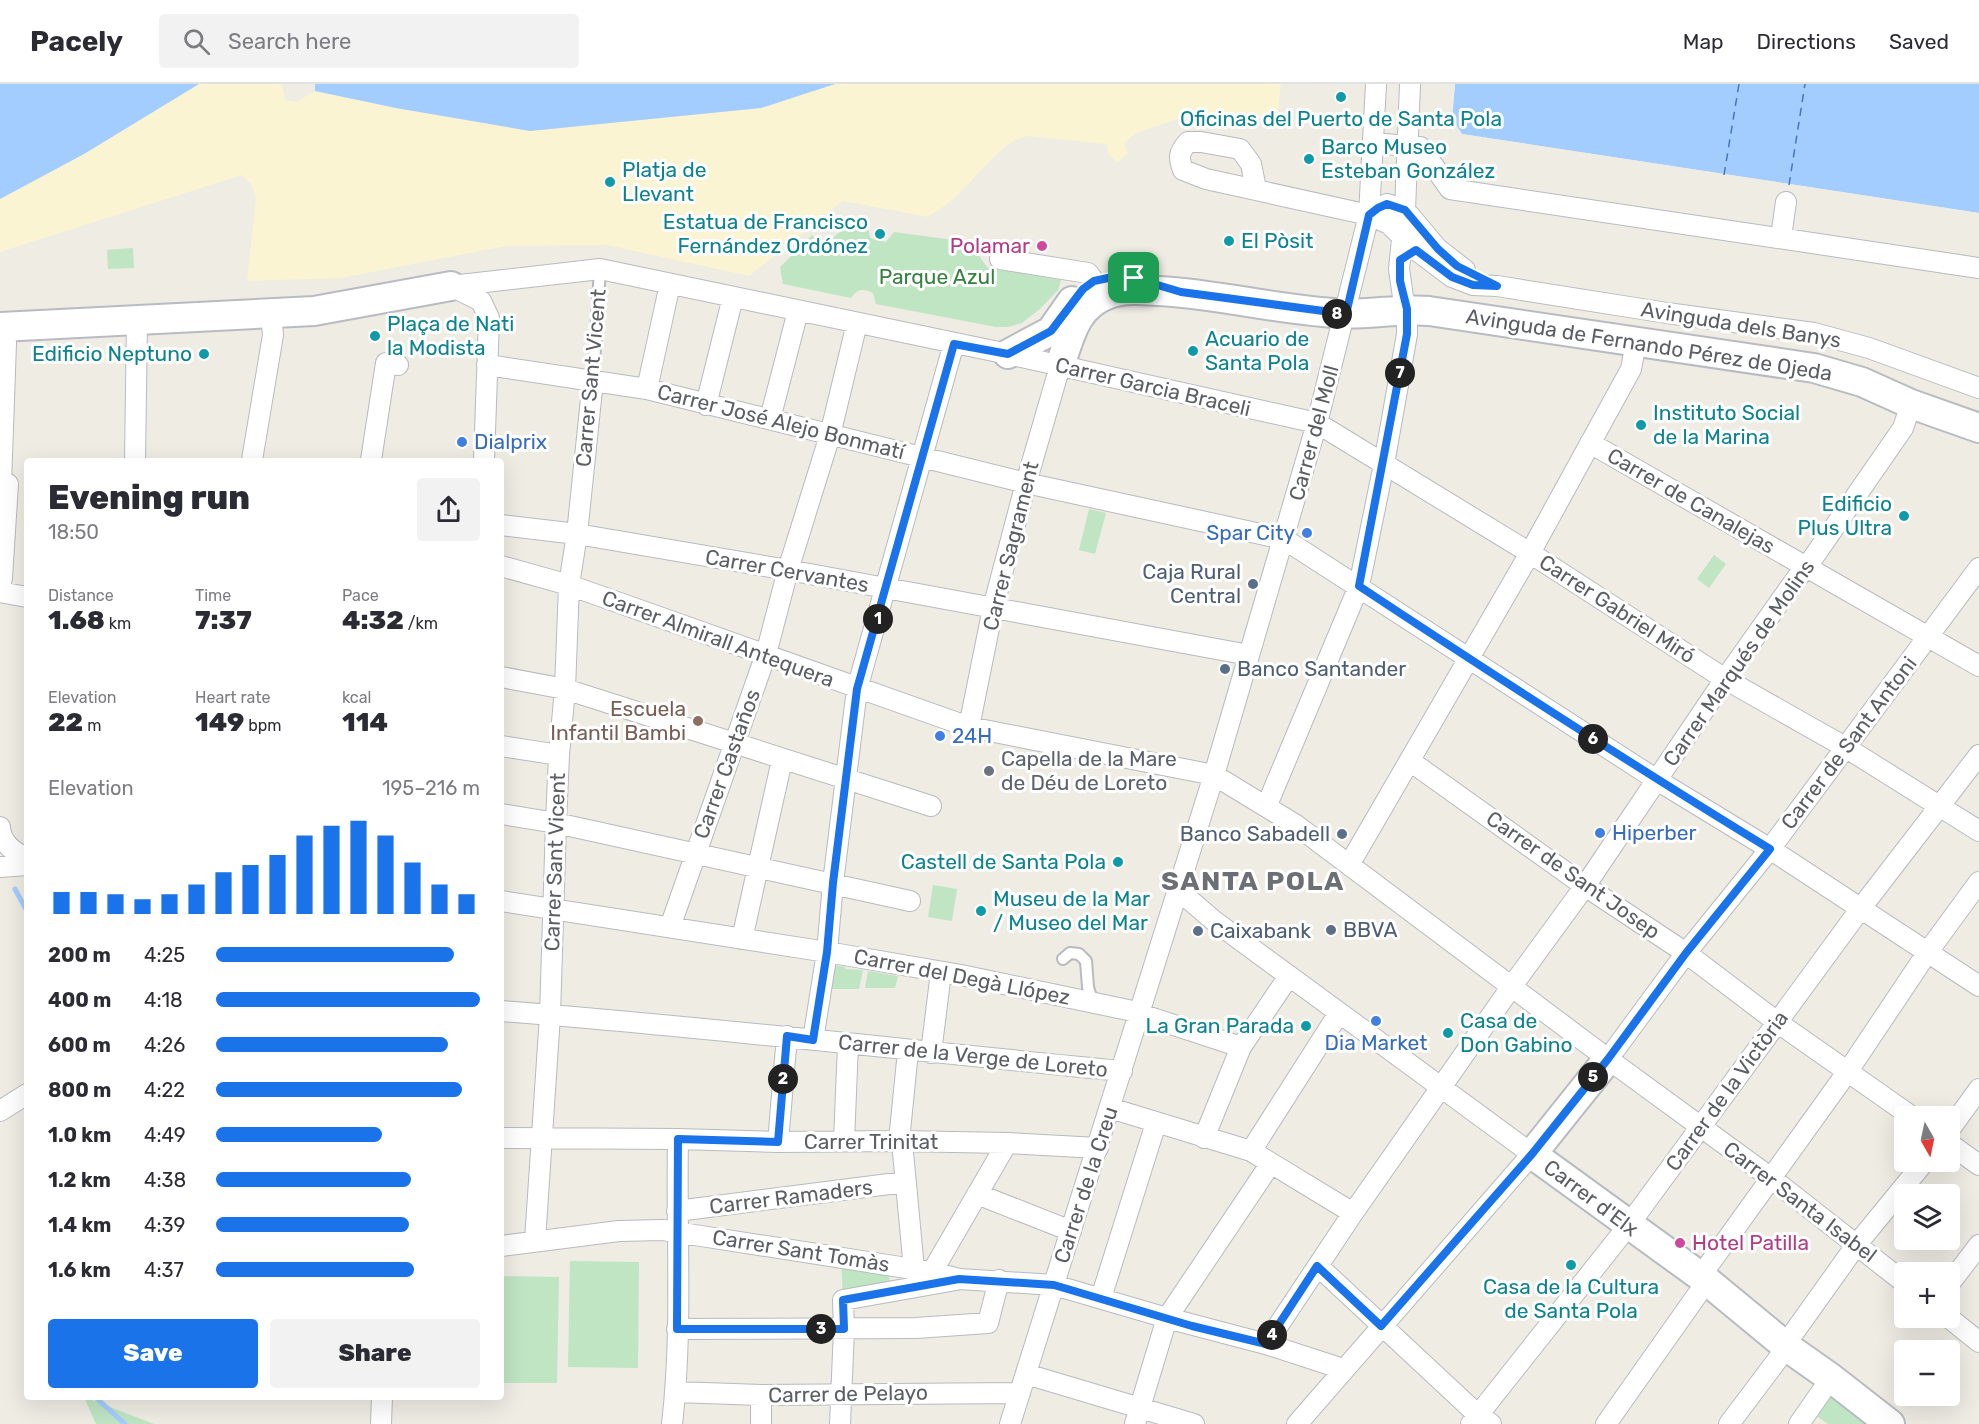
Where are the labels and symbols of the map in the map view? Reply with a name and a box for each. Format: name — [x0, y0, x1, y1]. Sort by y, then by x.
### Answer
marker: Oficinas del Puerto de Santa Pola — [1334, 90, 1348, 104]
place label: Oficinas del Puerto de Santa Pola — [1180, 106, 1502, 131]
place label: Barco Museo Esteban González — [1321, 134, 1495, 183]
marker: Barco Museo Esteban González — [1302, 152, 1316, 166]
place label: Platja de Llevant — [622, 157, 707, 206]
marker: Platja de Llevant — [603, 175, 617, 189]
place label: Estatua de Francisco Fernández Ordónez — [663, 209, 868, 258]
marker: Estatua de Francisco Fernández Ordónez — [873, 227, 887, 241]
place label: El Pòsit — [1241, 228, 1313, 253]
place label: Polamar — [950, 233, 1030, 258]
marker: El Pòsit — [1222, 234, 1236, 248]
marker: Polamar — [1035, 239, 1049, 253]
pin — [1108, 252, 1159, 303]
park label: Parque Azul — [879, 264, 995, 289]
street label: Carrer Sant Vicent — [570, 288, 611, 468]
street label: Avinguda dels Banys — [1639, 296, 1843, 353]
pin: 8 — [1322, 299, 1352, 329]
street label: Avinguda de Fernando Pérez de Ojeda — [1464, 303, 1834, 386]
place label: Plaça de Nati la Modista — [387, 311, 514, 360]
place label: Acuario de Santa Pola — [1205, 326, 1309, 375]
marker: Plaça de Nati la Modista — [368, 329, 382, 343]
place label: Edificio Neptuno — [32, 341, 192, 366]
marker: Acuario de Santa Pola — [1186, 344, 1200, 358]
marker: Edificio Neptuno — [197, 347, 211, 361]
street label: Carrer Garcia Braceli — [1053, 352, 1253, 421]
pin: 7 — [1385, 358, 1415, 388]
street label: Carrer del Moll — [1283, 362, 1344, 503]
street label: Carrer José Alejo Bonmatí — [655, 379, 908, 465]
place label: Instituto Social de la Marina — [1653, 400, 1800, 449]
marker: Instituto Social de la Marina — [1634, 418, 1648, 432]
place label: Dialprix — [474, 429, 547, 454]
marker: Dialprix — [455, 435, 469, 449]
street label: Carrer de Canalejas — [1603, 442, 1780, 559]
street label: Carrer Sagrament — [977, 459, 1044, 633]
place label: Edificio Plus Ultra — [1797, 491, 1892, 540]
marker: Edificio Plus Ultra — [1897, 509, 1911, 523]
place label: Spar City — [1206, 520, 1295, 545]
marker: Spar City — [1300, 526, 1314, 540]
street label: Carrer Cervantes — [703, 544, 871, 597]
street label: Carrer Gabriel Miró — [1535, 549, 1700, 668]
street label: Carrer Marqués de Molins — [1658, 555, 1819, 771]
place label: Caja Rural Central — [1142, 559, 1241, 608]
marker: Caja Rural Central — [1246, 577, 1260, 591]
street label: Carrer Almirall Antequera — [599, 585, 838, 692]
pin: 1 — [863, 604, 893, 634]
street label: Carrer de Sant Antoni — [1775, 651, 1922, 834]
place label: Banco Santander — [1237, 656, 1406, 681]
marker: Banco Santander — [1218, 662, 1232, 676]
street label: Carrer Castaños — [688, 686, 765, 842]
place label: Escuela Infantil Bambi — [550, 696, 686, 745]
marker: Escuela Infantil Bambi — [691, 714, 705, 728]
place label: 24H — [952, 723, 992, 748]
pin: 6 — [1578, 724, 1608, 754]
marker: 24H — [933, 729, 947, 743]
place label: Capella de la Mare de Déu de Loreto — [1001, 746, 1177, 795]
marker: Capella de la Mare de Déu de Loreto — [982, 764, 996, 778]
street label: Carrer Sant Vicent — [539, 772, 570, 952]
street label: Carrer de Sant Josep — [1482, 805, 1665, 944]
place label: Hiperber — [1612, 820, 1697, 845]
place label: Banco Sabadell — [1180, 821, 1330, 846]
marker: Hiperber — [1593, 826, 1607, 840]
marker: Banco Sabadell — [1335, 827, 1349, 841]
place label: Castell de Santa Pola — [901, 849, 1106, 874]
marker: Castell de Santa Pola — [1111, 855, 1125, 869]
district label: SANTA POLA — [1161, 865, 1345, 897]
place label: Museu de la Mar / Museo del Mar — [993, 886, 1150, 935]
marker: Museu de la Mar / Museo del Mar — [974, 904, 988, 918]
place label: BBVA — [1343, 917, 1398, 942]
place label: Caixabank — [1210, 918, 1311, 943]
marker: BBVA — [1324, 923, 1338, 937]
marker: Caixabank — [1191, 924, 1205, 938]
street label: Carrer del Degà Llópez — [852, 943, 1072, 1010]
street label: Carrer de la Victòria — [1660, 1006, 1793, 1176]
place label: Casa de Don Gabino — [1460, 1008, 1573, 1057]
place label: La Gran Parada — [1146, 1013, 1294, 1038]
marker: Dia Market — [1369, 1014, 1383, 1028]
marker: La Gran Parada — [1299, 1019, 1313, 1033]
marker: Casa de Don Gabino — [1441, 1026, 1455, 1040]
street label: Carrer de la Verge de Loreto — [837, 1029, 1109, 1082]
place label: Dia Market — [1325, 1030, 1427, 1055]
pin: 5 — [1578, 1062, 1608, 1092]
pin: 2 — [768, 1064, 798, 1094]
street label: Carrer de la Creu — [1048, 1103, 1123, 1266]
north arrow — [1894, 1106, 1960, 1172]
street label: Carrer Trinitat — [804, 1129, 938, 1154]
street label: Carrer Santa Isabel — [1719, 1136, 1882, 1267]
street label: Carrer d'Elx — [1539, 1154, 1644, 1241]
street label: Carrer Ramaders — [708, 1174, 874, 1219]
street label: Carrer Sant Tomàs — [711, 1224, 891, 1277]
place label: Hotel Patilla — [1692, 1230, 1809, 1255]
marker: Hotel Patilla — [1673, 1236, 1687, 1250]
marker: Casa de la Cultura de Santa Pola — [1564, 1258, 1578, 1272]
place label: Casa de la Cultura de Santa Pola — [1483, 1274, 1659, 1323]
pin: 3 — [806, 1314, 836, 1344]
pin: 4 — [1257, 1320, 1287, 1350]
street label: Carrer de Pelayo — [768, 1380, 928, 1407]

